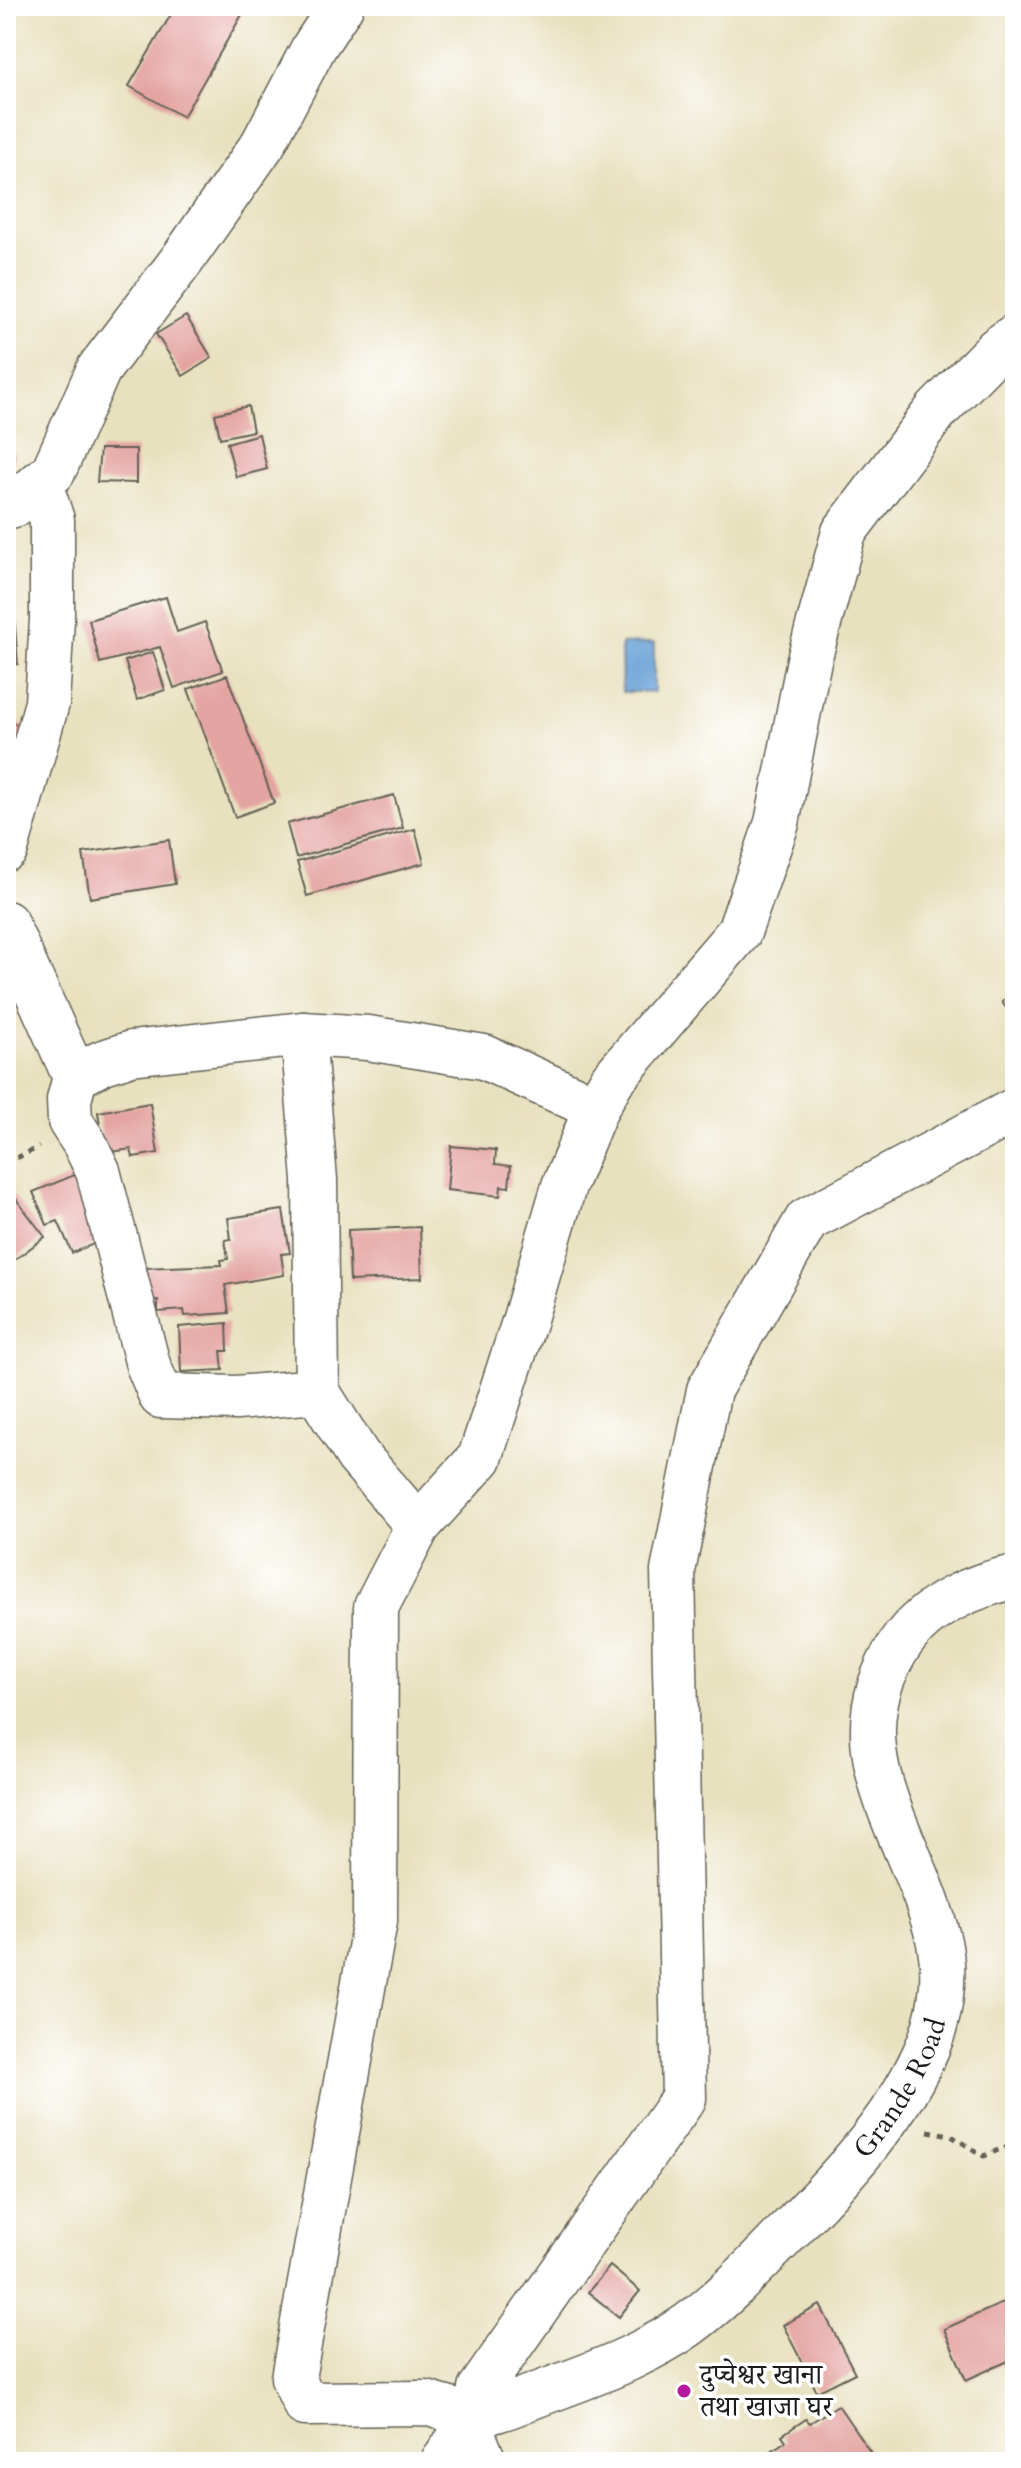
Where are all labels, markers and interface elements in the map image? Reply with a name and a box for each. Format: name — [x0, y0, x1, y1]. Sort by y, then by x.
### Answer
street label: Grande Road — [845, 2014, 955, 2166]
place label: दुप्चेश्वर खाना तथा खाजा घर — [698, 2356, 834, 2426]
marker: दुप्चेश्वर खाना तथा खाजा घर — [675, 2382, 693, 2400]

